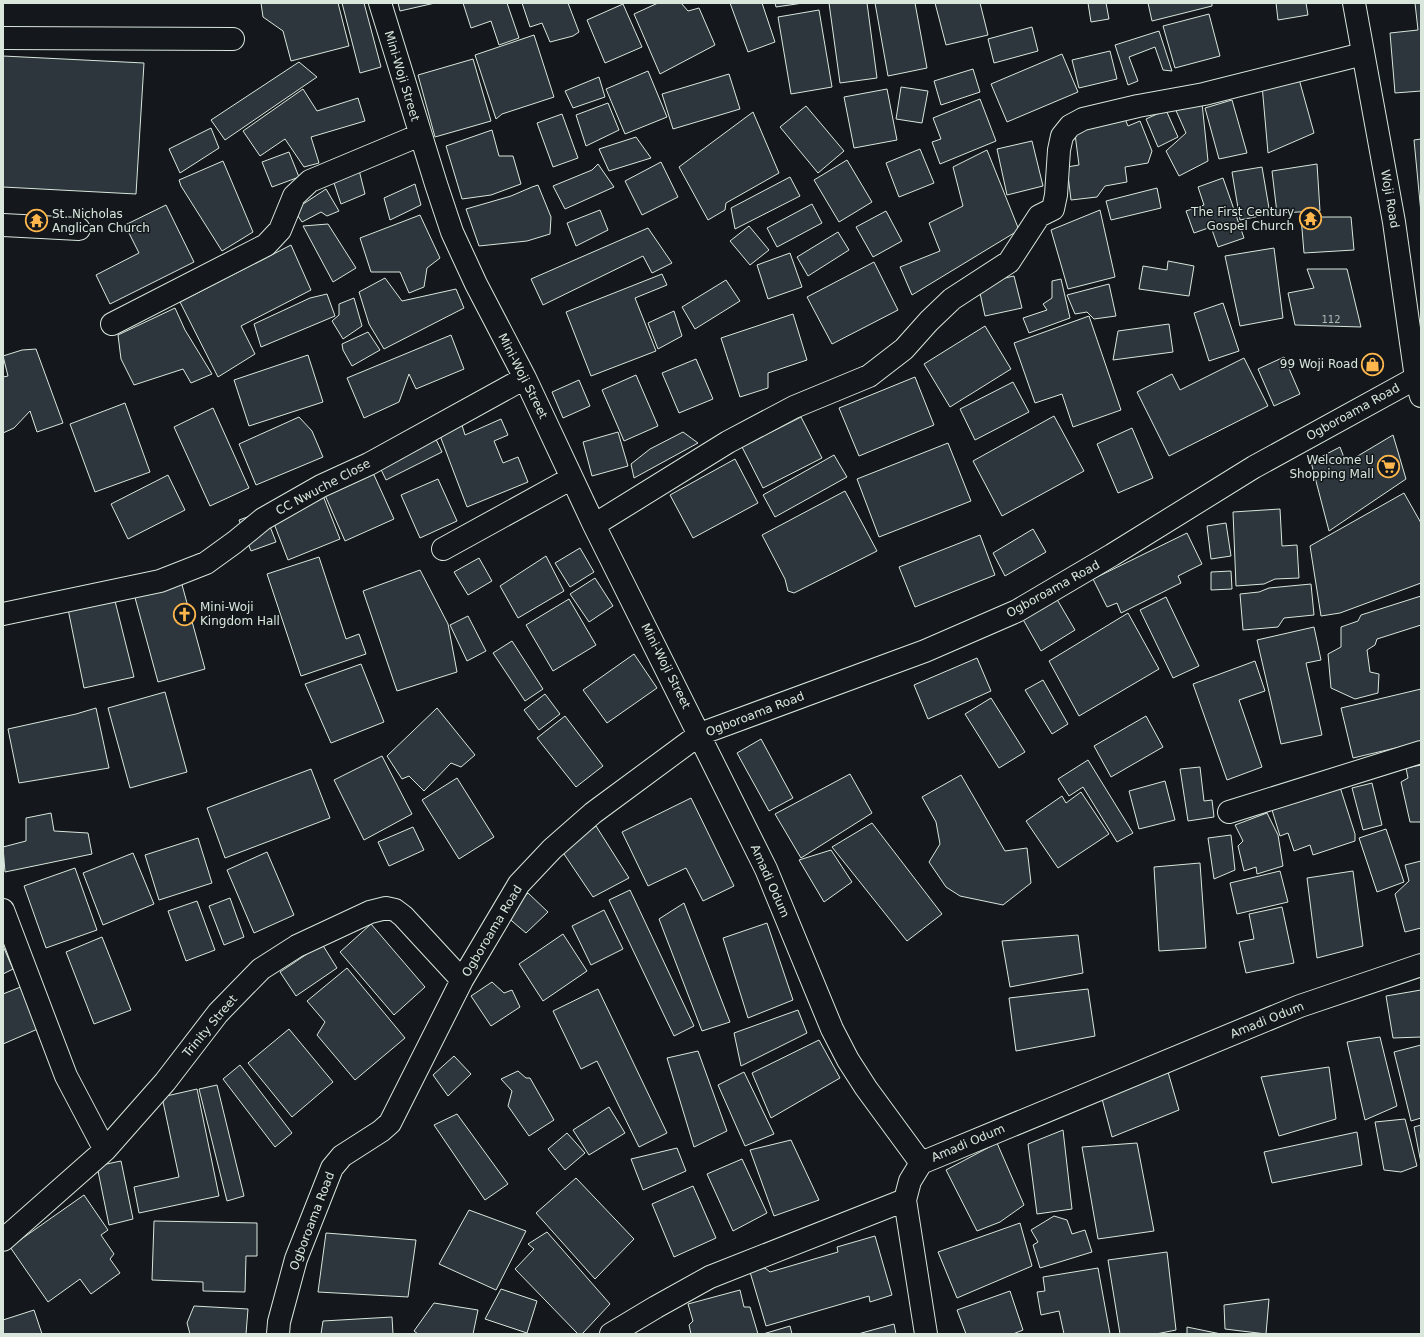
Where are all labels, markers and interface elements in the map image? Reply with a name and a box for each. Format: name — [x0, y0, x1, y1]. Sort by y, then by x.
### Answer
street label: Mini-Woji Street — [382, 29, 423, 123]
street label: Woji Road — [1378, 169, 1402, 229]
place label: The First Century Gospel Church — [1190, 205, 1294, 233]
temple icon: The First Century Gospel Church — [1297, 206, 1323, 232]
place label: St. Nicholas Anglican Church — [52, 207, 150, 235]
temple icon: St. Nicholas Anglican Church — [23, 208, 49, 234]
house number: 112 — [1321, 314, 1341, 325]
street label: Mini-Woji Street — [495, 331, 551, 421]
shop icon: 99 Woji Road — [1360, 351, 1386, 377]
place label: 99 Woji Road — [1280, 357, 1358, 371]
street label: Ogboroama Road — [1304, 381, 1402, 443]
place label: Welcome U Shopping Mall — [1289, 453, 1374, 481]
supermarket icon: Welcome U Shopping Mall — [1376, 454, 1402, 480]
street label: CC Nwuche Close — [273, 456, 373, 518]
street label: Ogboroama Road — [1004, 558, 1102, 620]
place label: Mini-Woji Kingdom Hall — [200, 600, 280, 628]
church icon: Mini-Woji Kingdom Hall — [171, 601, 197, 627]
street label: Mini-Woji Street — [638, 621, 694, 711]
street label: Ogboroama Road — [704, 689, 806, 739]
street label: Amadi Odum — [748, 842, 792, 920]
street label: Ogboroama Road — [459, 883, 525, 979]
street label: Trinity Street — [179, 992, 240, 1061]
street label: Amadi Odum — [1228, 999, 1306, 1041]
street label: Amadi Odum — [929, 1121, 1007, 1165]
street label: Ogboroama Road — [287, 1170, 337, 1272]

